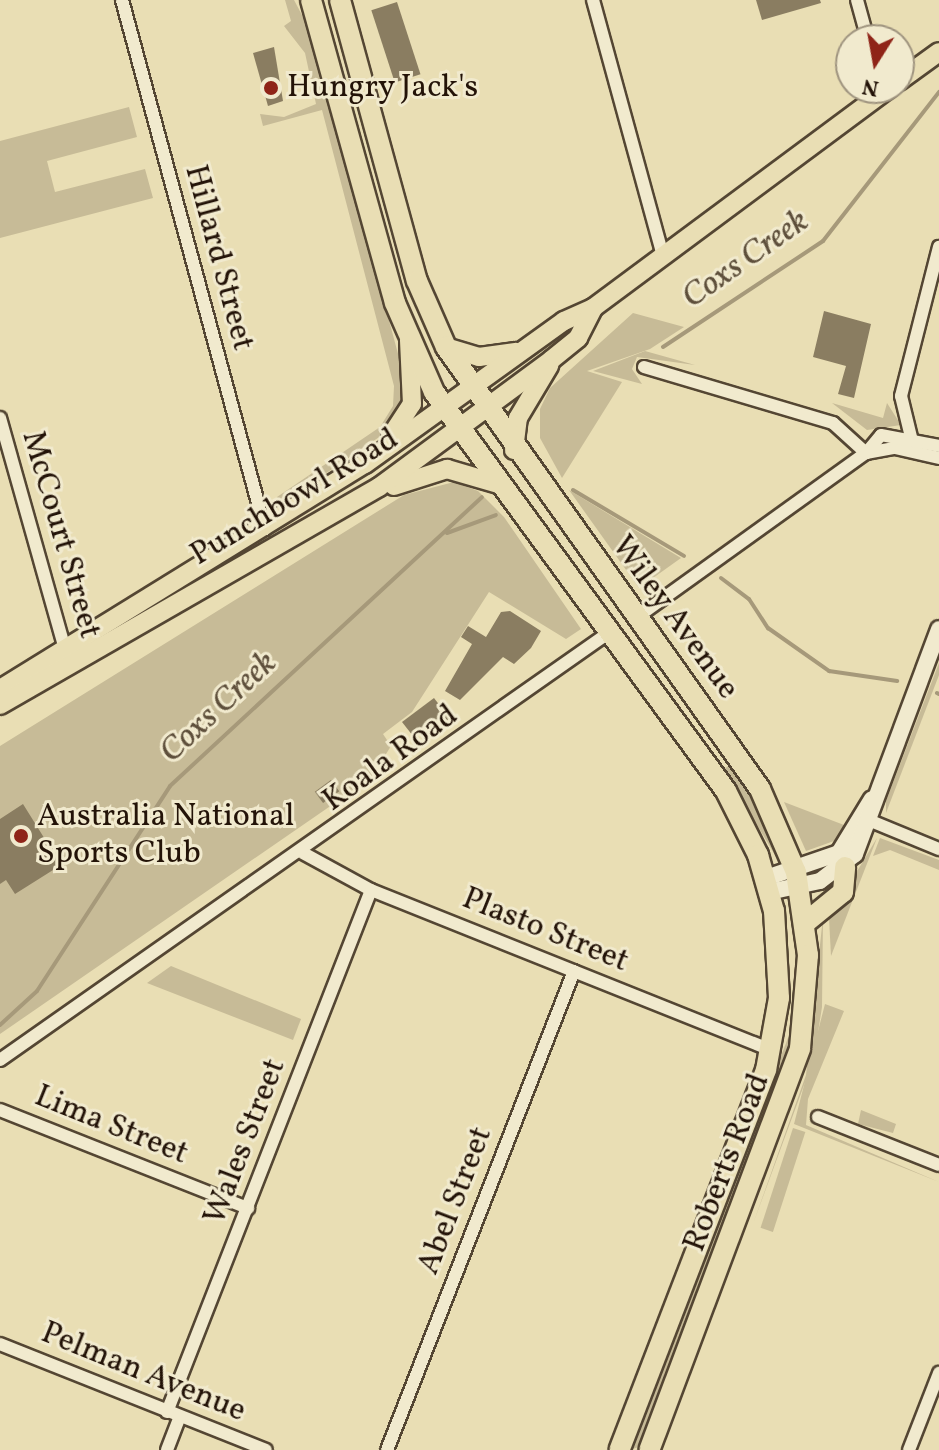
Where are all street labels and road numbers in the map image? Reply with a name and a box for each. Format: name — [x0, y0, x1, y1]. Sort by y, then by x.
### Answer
street label: Hillard Street — [175, 161, 261, 355]
street label: Punchbowl Road — [184, 421, 406, 575]
street label: McCourt Street — [12, 427, 108, 643]
street label: Wiley Avenue — [602, 528, 746, 708]
street label: Koala Road — [316, 697, 466, 821]
street label: Plasto Street — [456, 880, 634, 982]
street label: Wales Street — [197, 1054, 295, 1230]
street label: Roberts Road — [676, 1069, 780, 1257]
street label: Lima Street — [29, 1078, 193, 1174]
street label: Abel Street — [410, 1122, 502, 1280]
street label: Pelman Avenue — [35, 1315, 251, 1431]

